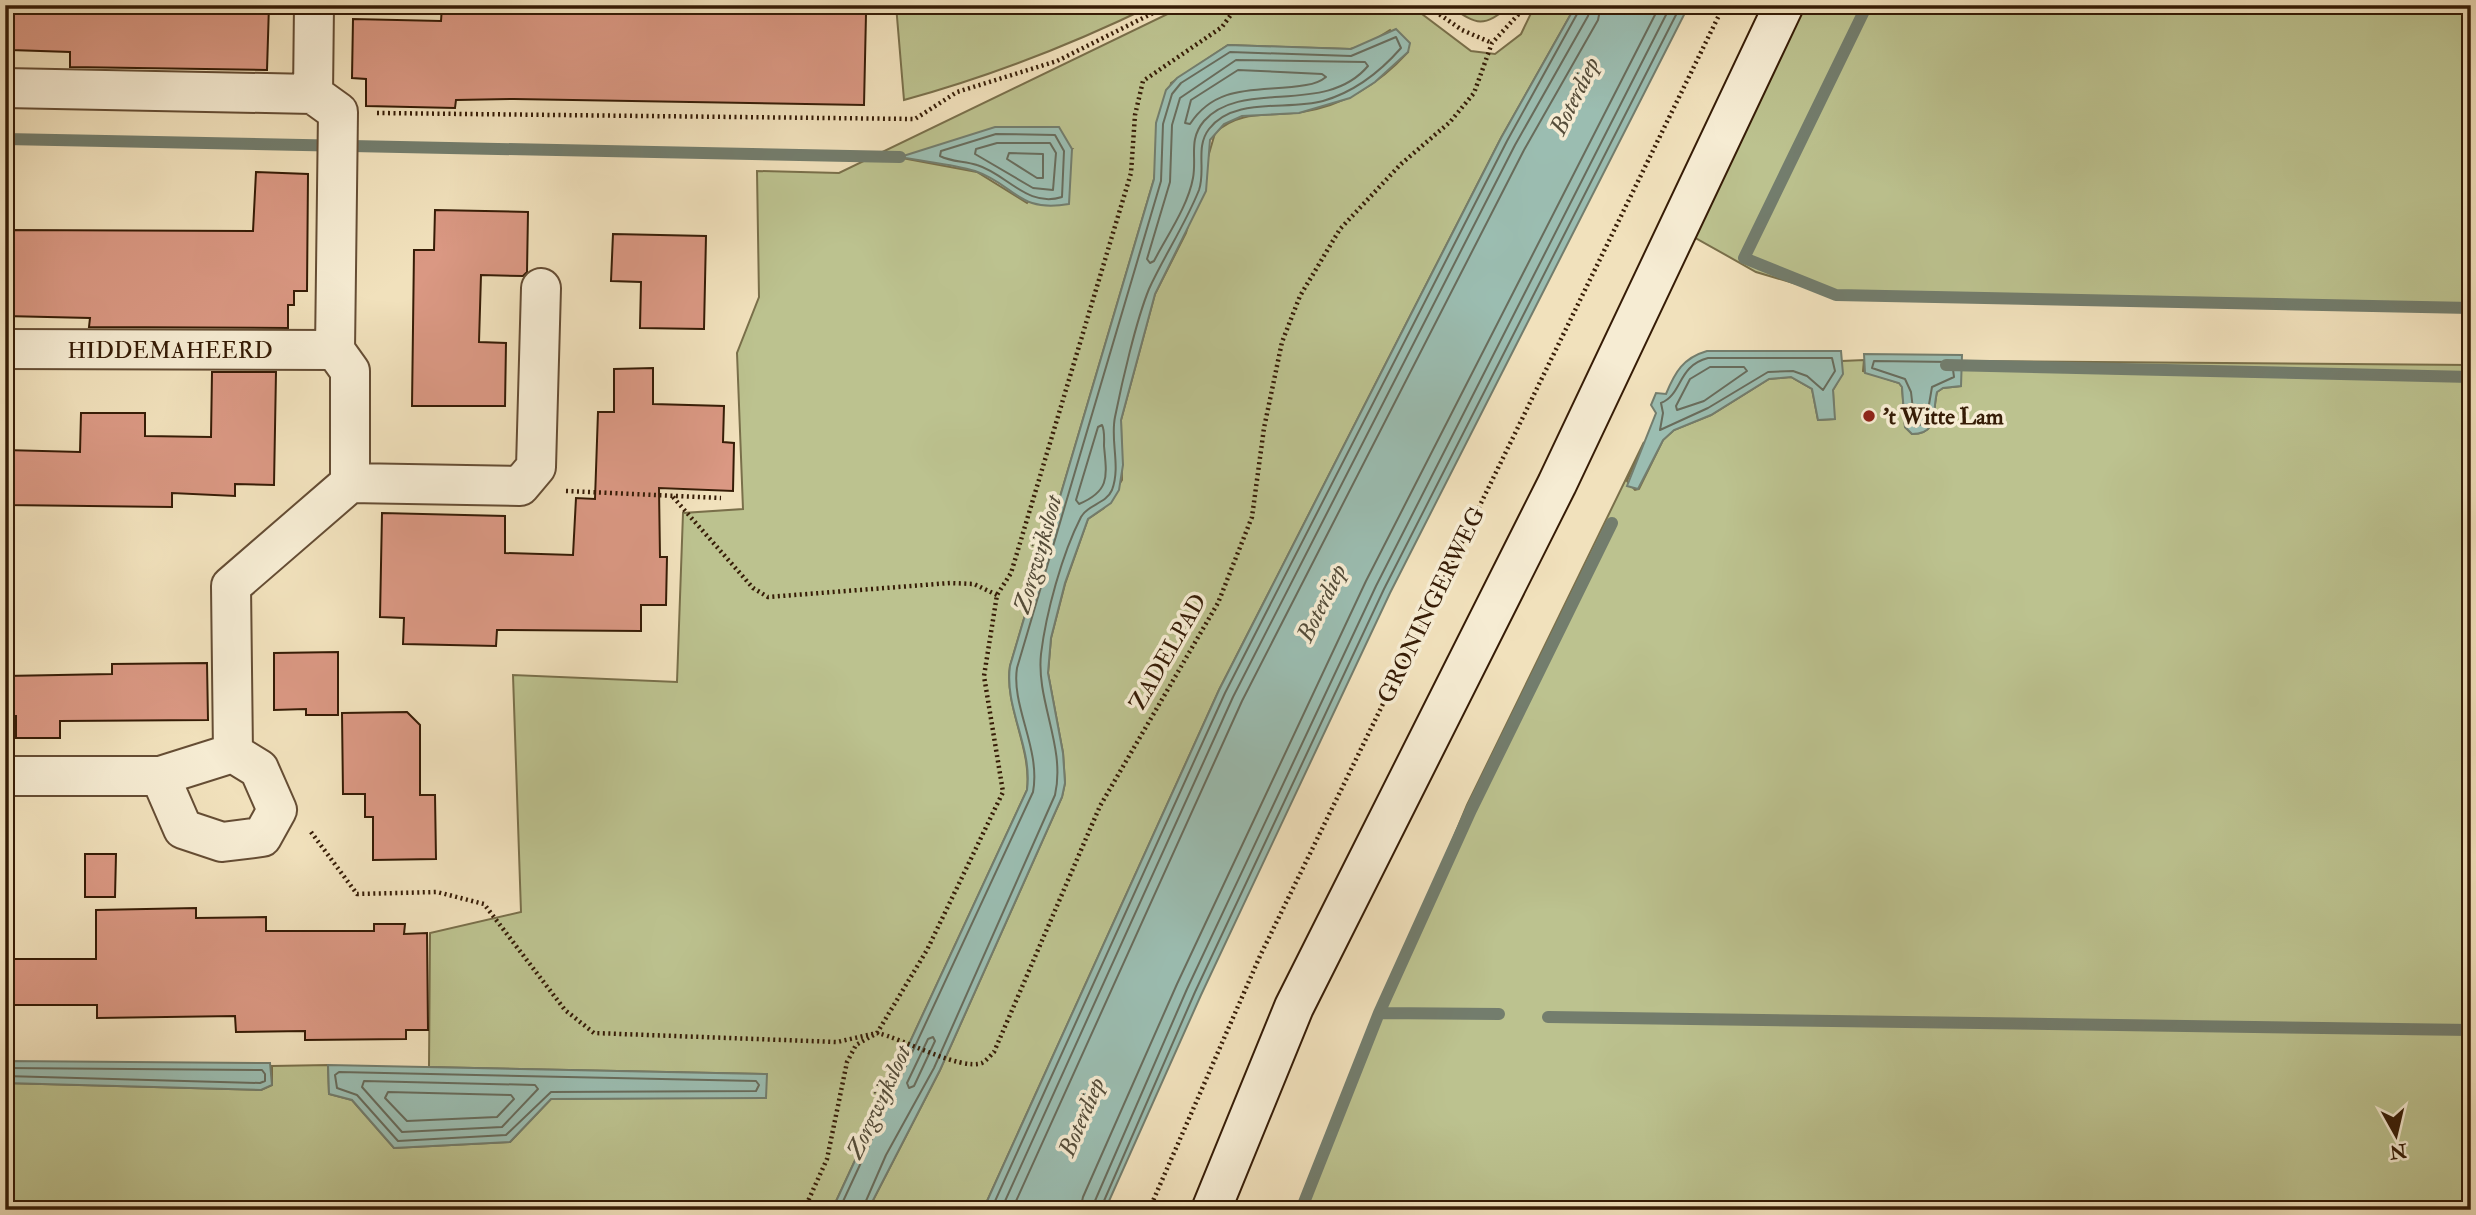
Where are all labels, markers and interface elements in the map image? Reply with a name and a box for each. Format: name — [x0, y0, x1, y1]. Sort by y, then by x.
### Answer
water label: Boterdiep — [1542, 52, 1607, 141]
street label: HIDDEMAHEERD — [67, 336, 273, 365]
place label: 't Witte Lam — [1883, 402, 2004, 431]
marker: 't Witte Lam — [1861, 408, 1877, 424]
water label: Zorgwijksloot — [1006, 491, 1070, 617]
street label: GRONINGERWEG — [1371, 502, 1491, 708]
water label: Boterdiep — [1289, 559, 1354, 648]
street label: ZADELPAD — [1123, 589, 1213, 715]
water label: Zorgwijksloot — [839, 1040, 919, 1164]
water label: Boterdiep — [1051, 1073, 1112, 1162]
north arrow — [2360, 1100, 2430, 1170]
text: N — [2387, 1138, 2409, 1164]

